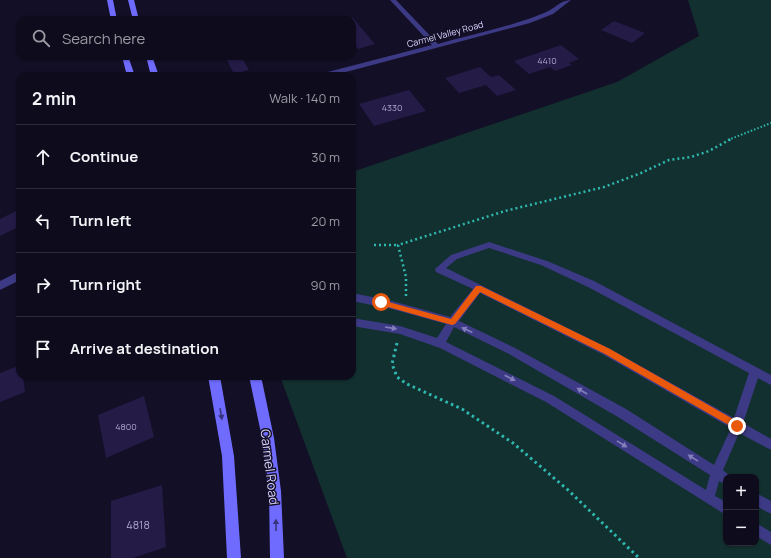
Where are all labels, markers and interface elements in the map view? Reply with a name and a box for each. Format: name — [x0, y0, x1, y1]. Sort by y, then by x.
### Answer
search box — [16, 16, 356, 60]
street label: Carmel Valley Road — [405, 18, 485, 50]
icon: search — [30, 27, 52, 49]
text: Search here — [62, 28, 145, 49]
house number: 4410 — [537, 54, 557, 67]
text: 2 min — [32, 87, 76, 110]
text: Walk · 140 m — [269, 89, 340, 107]
house number: 4330 — [382, 101, 402, 114]
icon: ahead — [32, 146, 54, 168]
text: Continue — [70, 146, 138, 167]
text: 30 m — [311, 148, 340, 166]
icon: left — [32, 210, 54, 232]
text: Turn left — [70, 210, 132, 231]
text: 20 m — [311, 212, 340, 230]
icon: right — [32, 274, 54, 296]
text: Turn right — [70, 274, 141, 295]
text: 90 m — [310, 276, 340, 294]
route start — [372, 293, 390, 311]
one-way arrow — [384, 326, 397, 332]
one-way arrow — [462, 327, 473, 333]
icon: arrive — [32, 338, 54, 360]
text: Arrive at destination — [70, 338, 219, 359]
one-way arrow — [504, 375, 516, 382]
one-way arrow — [576, 387, 588, 394]
one-way arrow — [218, 408, 224, 420]
route end — [728, 417, 746, 435]
house number: 4800 — [115, 420, 137, 433]
street label: Carmel Road — [256, 428, 284, 506]
one-way arrow — [617, 440, 627, 448]
one-way arrow — [687, 455, 699, 462]
map controls — [723, 474, 759, 546]
button: + — [723, 474, 759, 510]
button: − — [723, 510, 759, 546]
house number: 4818 — [126, 517, 150, 532]
one-way arrow — [273, 519, 280, 531]

